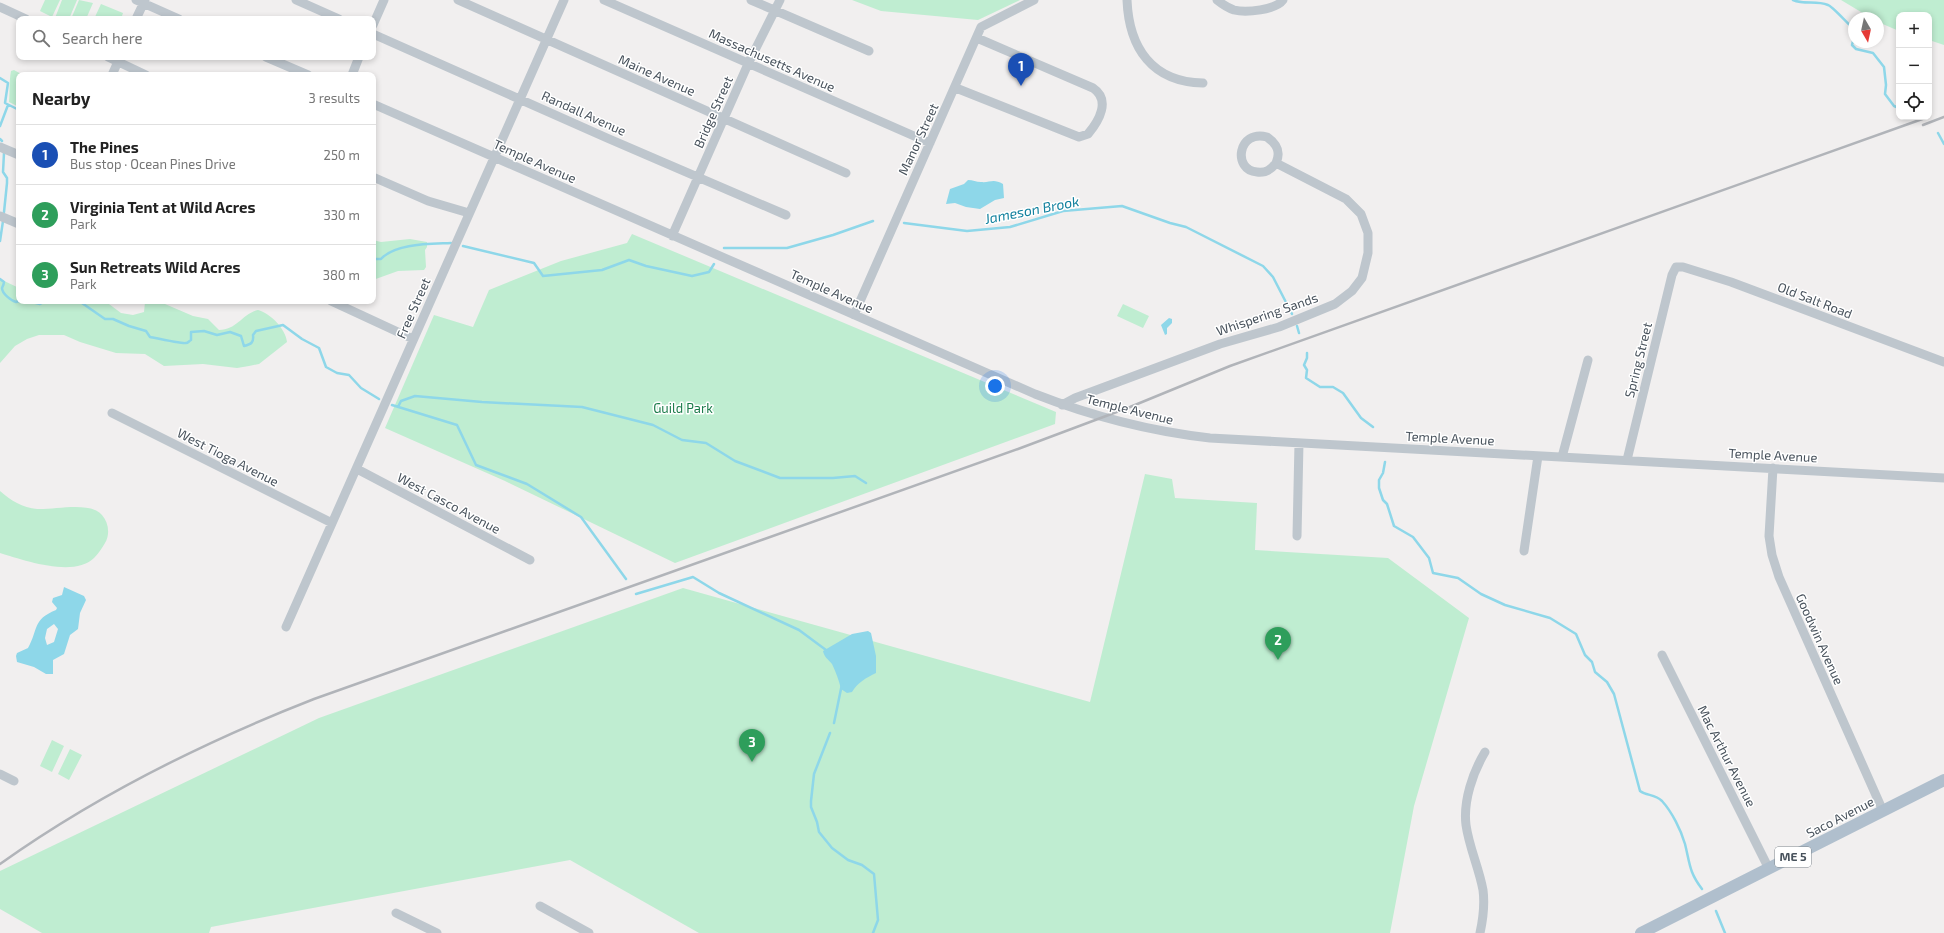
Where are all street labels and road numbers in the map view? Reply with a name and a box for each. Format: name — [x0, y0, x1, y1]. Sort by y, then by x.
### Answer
street label: Massachusetts Avenue — [706, 25, 838, 95]
street label: Maine Avenue — [616, 51, 698, 99]
street label: Bridge Street — [690, 73, 736, 150]
street label: Randall Avenue — [539, 87, 629, 139]
street label: Manor Street — [894, 100, 942, 177]
street label: Temple Avenue — [491, 136, 579, 186]
street label: Temple Avenue — [788, 266, 876, 316]
street label: Free Street — [393, 275, 434, 341]
street label: Old Salt Road — [1775, 278, 1855, 322]
street label: Whispering Sands — [1214, 289, 1320, 339]
street label: Spring Street — [1621, 321, 1655, 399]
street label: Temple Avenue — [1085, 390, 1175, 428]
street label: West Tioga Avenue — [175, 424, 281, 490]
street label: Temple Avenue — [1405, 428, 1495, 448]
street label: Temple Avenue — [1728, 445, 1818, 465]
street label: West Casco Avenue — [395, 469, 503, 537]
street label: Goodwin Avenue — [1793, 591, 1847, 687]
street label: Mac Arthur Avenue — [1694, 703, 1760, 809]
street label: Saco Avenue — [1803, 793, 1877, 841]
road number: ME 5 — [1775, 847, 1811, 867]

